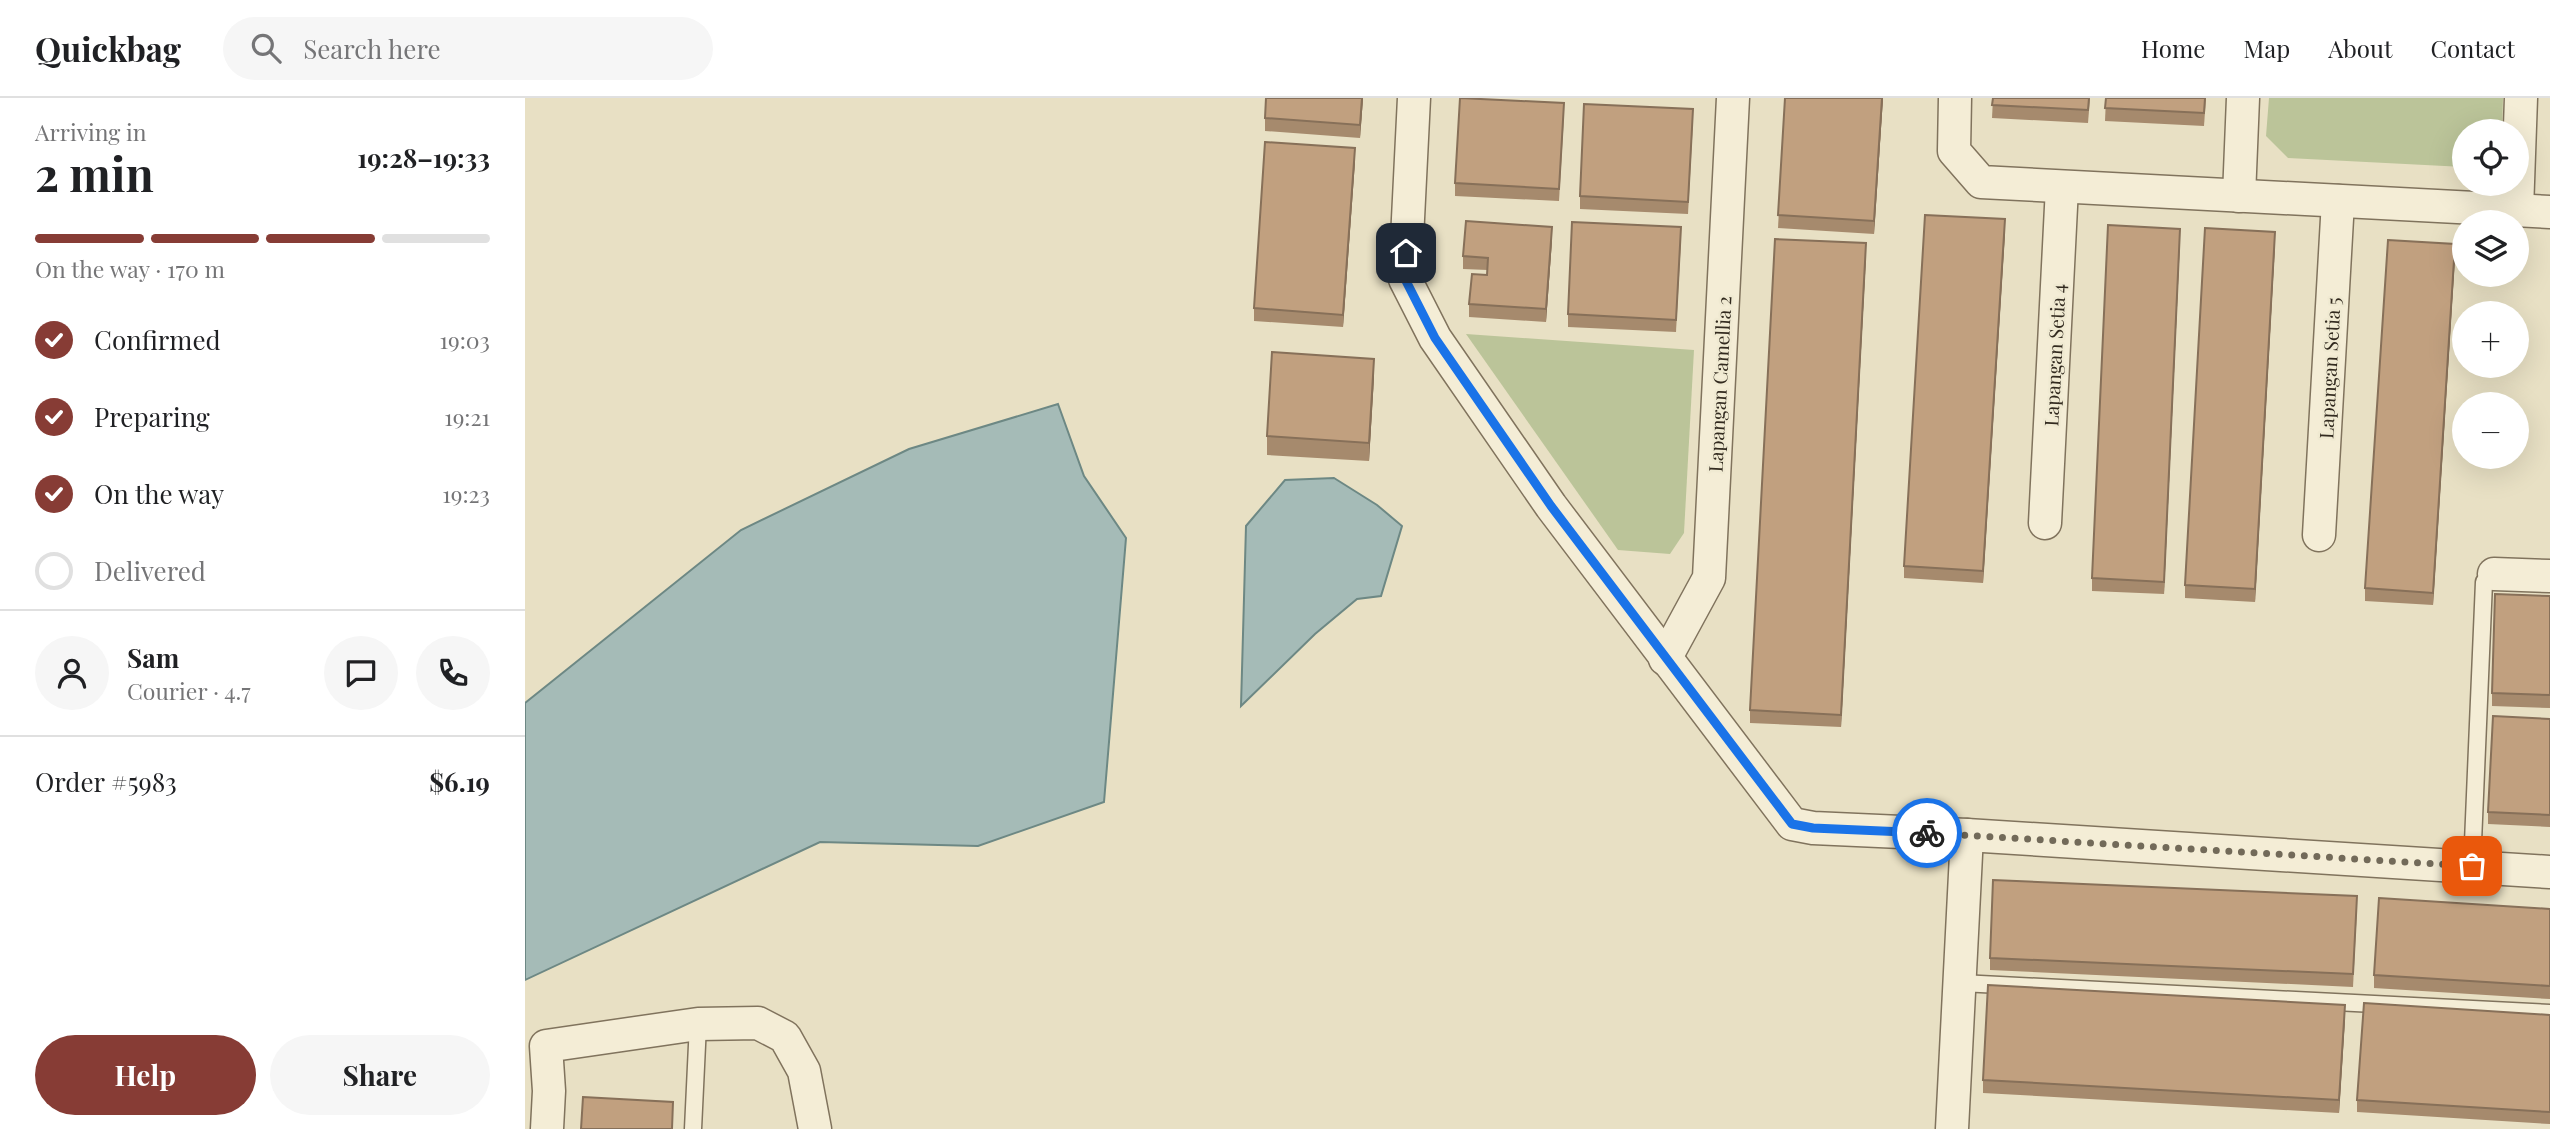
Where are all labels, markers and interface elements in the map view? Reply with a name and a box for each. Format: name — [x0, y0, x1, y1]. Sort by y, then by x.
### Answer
search box — [223, 17, 713, 80]
text: Quickbag — [35, 26, 181, 70]
icon: search — [247, 29, 285, 67]
text: Search here — [303, 31, 441, 66]
text: Home — [2141, 32, 2205, 64]
text: Map — [2243, 32, 2290, 64]
text: About — [2328, 32, 2392, 64]
text: Contact — [2430, 32, 2515, 64]
text: Arriving in — [35, 116, 147, 147]
map controls — [2452, 119, 2529, 469]
button: locate — [2452, 119, 2529, 196]
text: 19:28–19:33 — [357, 140, 490, 175]
text: 2 min — [35, 142, 154, 204]
button: layers — [2452, 210, 2529, 287]
pin — [1376, 223, 1436, 283]
icon: home — [1387, 234, 1425, 272]
text: On the way · 170 m — [35, 253, 225, 284]
street label: Lapangan Setia 4 — [2037, 283, 2071, 427]
street label: Lapangan Camellia 2 — [1701, 295, 1737, 473]
street label: Lapangan Setia 5 — [2312, 296, 2346, 439]
button: + — [2452, 301, 2529, 378]
icon: check — [35, 321, 73, 359]
text: Confirmed — [94, 322, 221, 357]
text: 19:03 — [439, 324, 490, 355]
button: − — [2452, 392, 2529, 469]
icon: check — [35, 398, 73, 436]
text: Preparing — [94, 399, 210, 434]
text: 19:21 — [444, 401, 490, 432]
icon: check — [35, 475, 73, 513]
text: On the way — [94, 476, 224, 511]
text: 19:23 — [442, 478, 490, 509]
text: Delivered — [94, 553, 206, 588]
button: person — [35, 636, 109, 710]
button: chat — [324, 636, 398, 710]
button: phone — [416, 636, 490, 710]
text: Sam — [127, 640, 179, 675]
text: Courier · 4.7 — [127, 675, 251, 706]
text: Order #5983 — [35, 764, 177, 799]
text: $6.19 — [429, 764, 490, 799]
courier — [1892, 798, 1962, 868]
icon: bike — [1908, 814, 1946, 852]
pin — [2442, 836, 2502, 896]
icon: bag — [2453, 847, 2491, 885]
button: Help — [35, 1035, 256, 1115]
button: Share — [270, 1035, 490, 1115]

